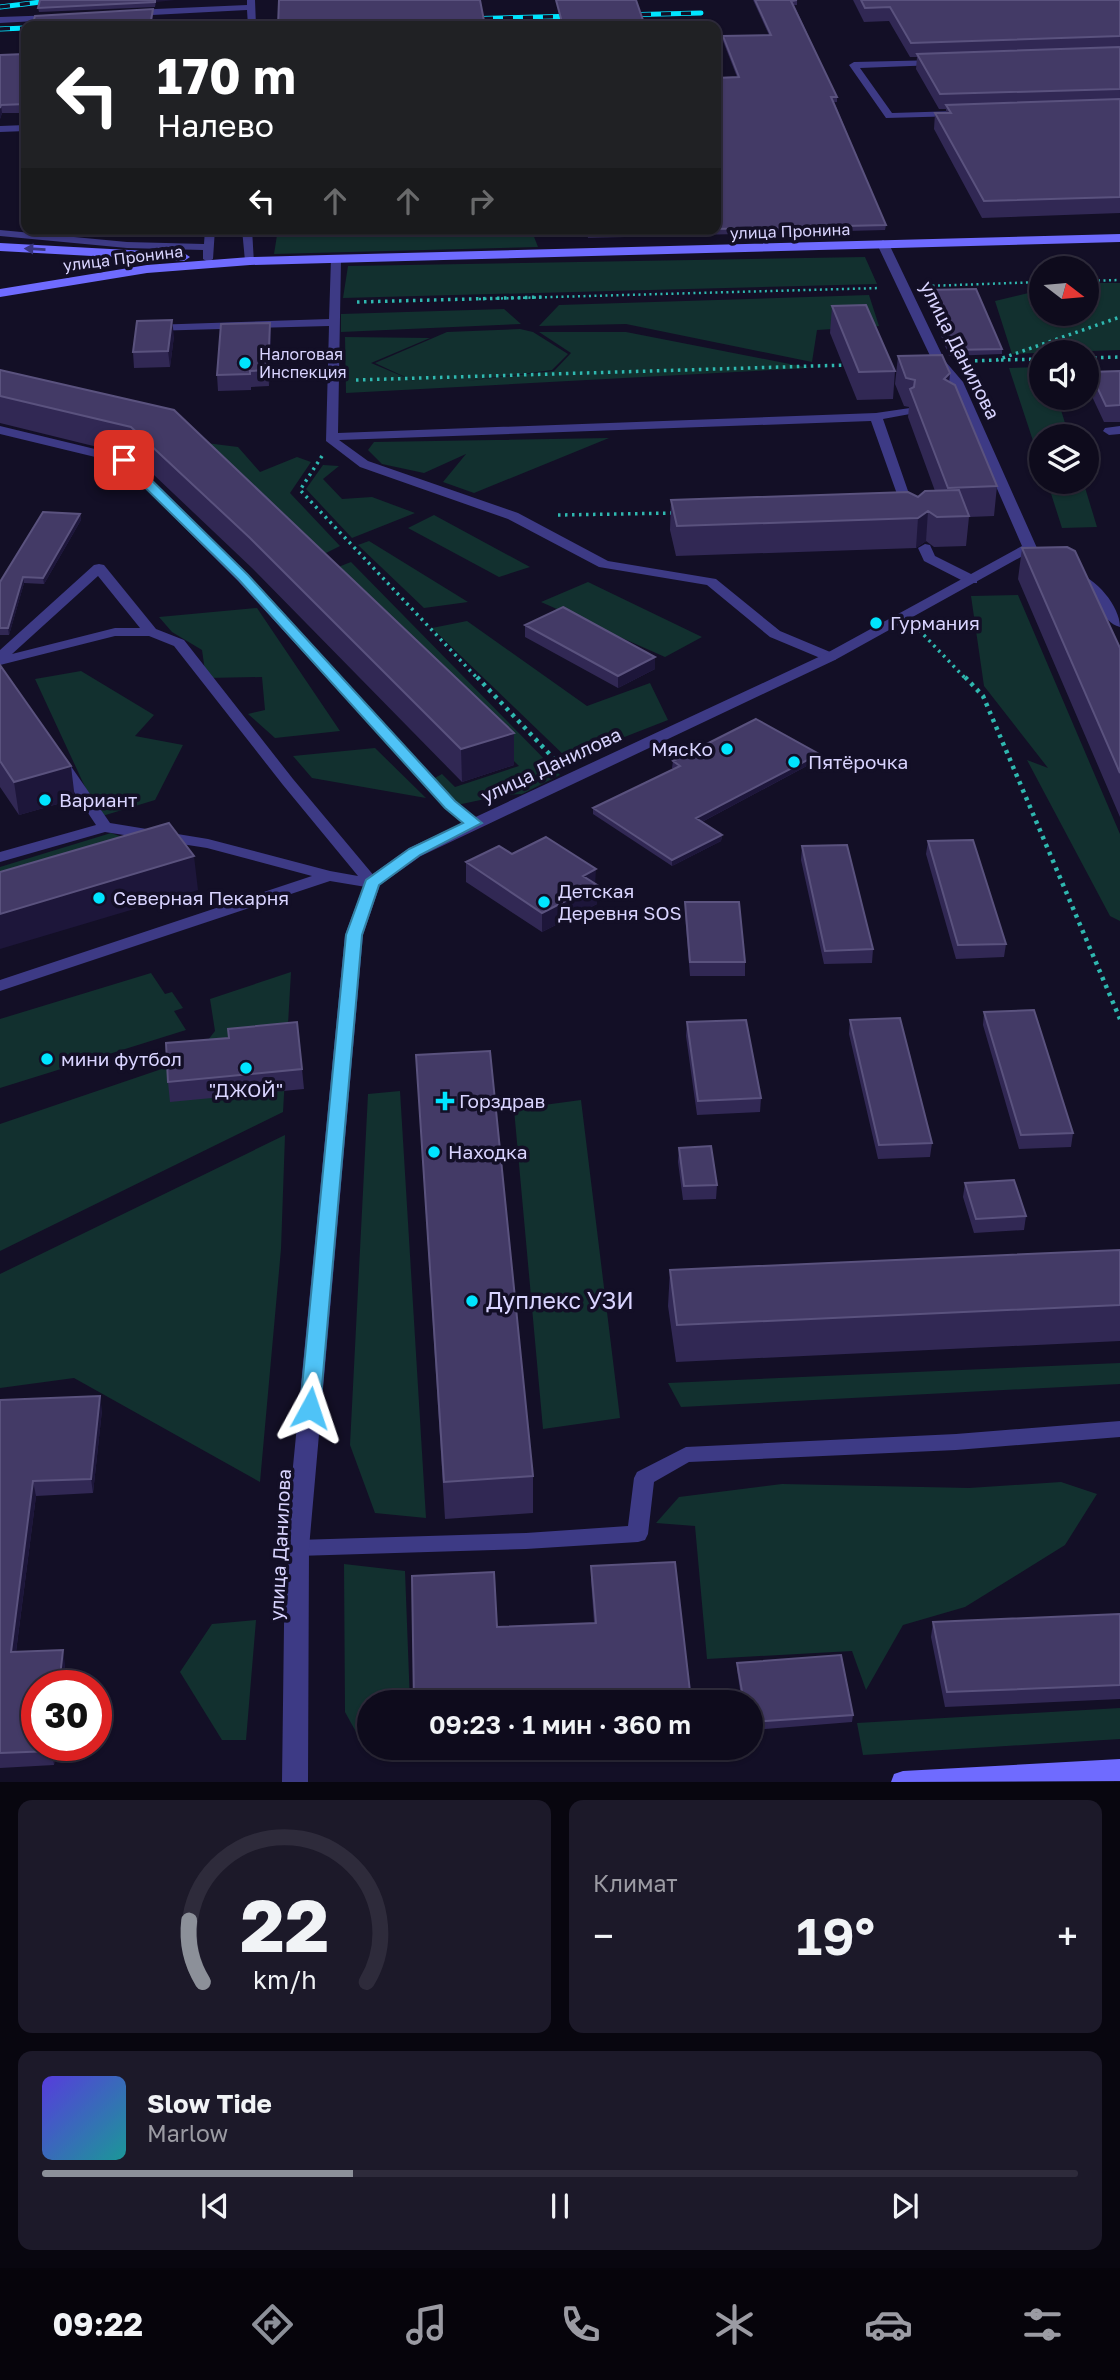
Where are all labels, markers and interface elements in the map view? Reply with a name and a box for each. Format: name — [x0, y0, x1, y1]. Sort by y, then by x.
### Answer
text: 170 m — [157, 46, 296, 105]
icon: left — [42, 49, 133, 140]
text: Налево — [157, 106, 274, 144]
icon: left — [243, 182, 281, 220]
icon: ahead — [316, 182, 354, 220]
icon: ahead — [389, 182, 427, 220]
icon: right — [462, 182, 500, 220]
street label: улица Пронина — [729, 219, 851, 243]
street label: улица Пронина — [62, 241, 184, 275]
one-way arrow — [24, 243, 46, 254]
north arrow — [1029, 256, 1099, 326]
map controls — [1029, 256, 1099, 494]
street label: улица Данилова — [916, 277, 1005, 423]
button: sound — [1029, 340, 1099, 410]
place label: Налоговая Инспекция — [259, 344, 347, 382]
marker: Налоговая Инспекция — [237, 355, 253, 371]
button: layers — [1029, 424, 1099, 494]
pin — [94, 430, 154, 490]
icon: arrive — [105, 441, 143, 479]
place label: Гурмания — [890, 611, 980, 634]
marker: Гурмания — [868, 615, 884, 631]
street label: улица Данилова — [477, 722, 625, 807]
place label: МясКо — [651, 737, 713, 760]
marker: МясКо — [719, 741, 735, 757]
place label: Пятёрочка — [808, 750, 908, 773]
marker: Пятёрочка — [786, 754, 802, 770]
place label: Вариант — [59, 788, 137, 811]
marker: Вариант — [37, 792, 53, 808]
place label: Детская Деревня SOS — [558, 879, 682, 924]
place label: Северная Пекарня — [113, 886, 289, 909]
marker: Северная Пекарня — [91, 890, 107, 906]
marker: Детская Деревня SOS — [536, 894, 552, 910]
place label: мини футбол — [61, 1047, 182, 1070]
marker: мини футбол — [39, 1051, 55, 1067]
marker: "ДЖОЙ" — [238, 1060, 254, 1076]
place label: "ДЖОЙ" — [209, 1078, 283, 1101]
place label: Горздрав — [459, 1089, 545, 1112]
marker: Горздрав — [437, 1093, 453, 1109]
place label: Находка — [448, 1140, 527, 1163]
marker: Находка — [426, 1144, 442, 1160]
place label: Дуплекс УЗИ — [486, 1286, 634, 1314]
marker: Дуплекс УЗИ — [464, 1293, 480, 1309]
position arrow — [273, 1371, 347, 1445]
street label: улица Данилова — [264, 1468, 295, 1622]
speed limit sign: 30 — [21, 1670, 112, 1761]
text: 09:23 · 1 мин · 360 m — [429, 1709, 691, 1740]
text: Климат — [593, 1869, 678, 1897]
text: 22 — [240, 1882, 329, 1969]
text: 19° — [796, 1904, 875, 1966]
text: − — [593, 1913, 614, 1958]
text: + — [1057, 1913, 1078, 1958]
text: km/h — [253, 1964, 316, 1995]
text: Slow Tide — [147, 2088, 272, 2119]
text: Marlow — [147, 2119, 228, 2147]
icon: previous — [196, 2187, 234, 2225]
icon: pause — [541, 2187, 579, 2225]
icon: next — [886, 2187, 924, 2225]
icon: directions — [248, 2300, 297, 2349]
icon: music — [402, 2300, 451, 2349]
icon: phone — [556, 2300, 605, 2349]
icon: climate — [710, 2300, 759, 2349]
icon: car — [864, 2300, 913, 2349]
icon: filters — [1018, 2300, 1067, 2349]
text: 09:22 — [53, 2305, 143, 2343]

